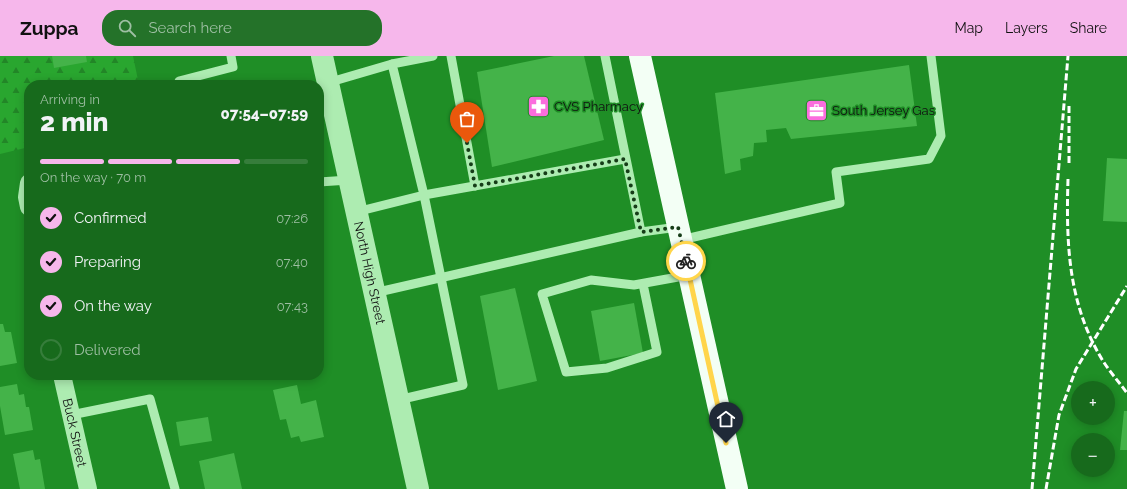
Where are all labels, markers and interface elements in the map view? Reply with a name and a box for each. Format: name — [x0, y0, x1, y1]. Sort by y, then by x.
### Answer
search box — [102, 10, 382, 46]
text: Zuppa — [20, 17, 78, 39]
icon: search — [116, 17, 138, 39]
text: Search here — [148, 19, 232, 37]
text: Map — [955, 20, 983, 36]
text: Layers — [1005, 20, 1048, 36]
text: Share — [1070, 20, 1107, 36]
text: Arriving in — [40, 92, 100, 107]
pharmacy icon: CVS Pharmacy — [526, 93, 552, 119]
office icon: South Jersey Gas — [803, 97, 829, 123]
place label: CVS Pharmacy — [554, 99, 643, 114]
pin — [450, 102, 484, 143]
place label: South Jersey Gas — [832, 103, 935, 118]
text: 07:54–07:59 — [221, 105, 308, 123]
text: 2 min — [40, 107, 108, 137]
icon: bag — [456, 108, 478, 130]
text: On the way · 70 m — [40, 170, 146, 185]
icon: check — [40, 207, 62, 229]
text: Confirmed — [74, 209, 147, 227]
text: 07:26 — [276, 211, 308, 226]
street label: North High Street — [351, 220, 388, 326]
courier — [666, 241, 706, 281]
icon: bike — [675, 250, 697, 272]
icon: check — [40, 251, 62, 273]
text: Preparing — [74, 253, 141, 271]
text: 07:40 — [276, 255, 308, 270]
icon: check — [40, 295, 62, 317]
text: On the way — [74, 297, 152, 315]
text: 07:43 — [277, 299, 308, 314]
text: Delivered — [74, 341, 141, 359]
map controls — [1071, 381, 1115, 477]
button: + — [1071, 381, 1115, 425]
street label: Buck Street — [60, 397, 90, 469]
pin — [709, 402, 743, 443]
icon: home — [715, 408, 737, 430]
button: − — [1071, 433, 1115, 477]

